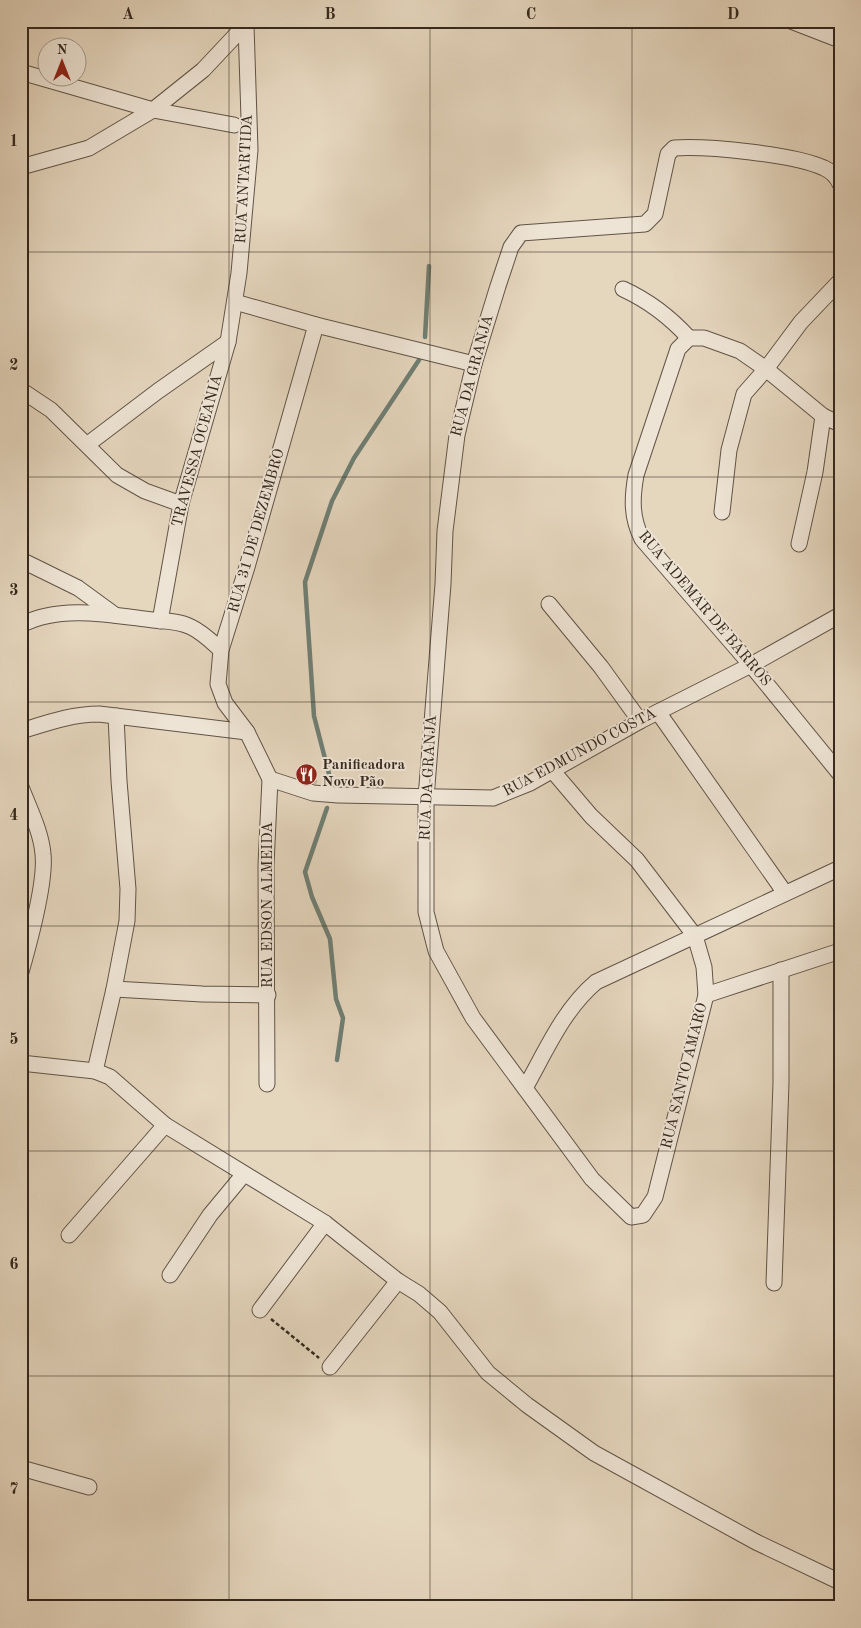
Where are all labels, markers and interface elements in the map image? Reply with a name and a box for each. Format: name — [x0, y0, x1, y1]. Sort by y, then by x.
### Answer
text: A — [122, 7, 134, 23]
text: B — [324, 7, 336, 23]
text: C — [526, 7, 536, 23]
text: D — [727, 7, 739, 23]
north arrow — [38, 38, 88, 88]
text: N — [57, 43, 68, 57]
street label: RUA ANTARTIDA — [234, 113, 256, 244]
text: 1 — [9, 134, 19, 150]
street label: RUA DA GRANJA — [449, 313, 497, 439]
text: 2 — [9, 358, 19, 374]
street label: TRAVESSA OCEANIA — [170, 372, 226, 529]
street label: RUA 31 DE DEZEMBRO — [226, 447, 288, 615]
street label: RUA ADEMAR DE BARROS — [635, 529, 773, 689]
text: 3 — [9, 583, 19, 599]
street label: RUA EDMUNDO COSTA — [501, 706, 660, 800]
street label: RUA DA GRANJA — [418, 714, 440, 841]
place label: Panificadora Novo Pão — [322, 758, 405, 790]
restaurant icon: Panificadora Novo Pão — [294, 762, 318, 786]
text: 4 — [9, 808, 19, 824]
street label: RUA EDSON ALMEIDA — [261, 821, 276, 988]
street label: RUA SANTO AMARO — [660, 1001, 710, 1151]
text: 5 — [9, 1032, 19, 1048]
text: 6 — [9, 1257, 19, 1273]
text: 7 — [9, 1482, 19, 1498]

